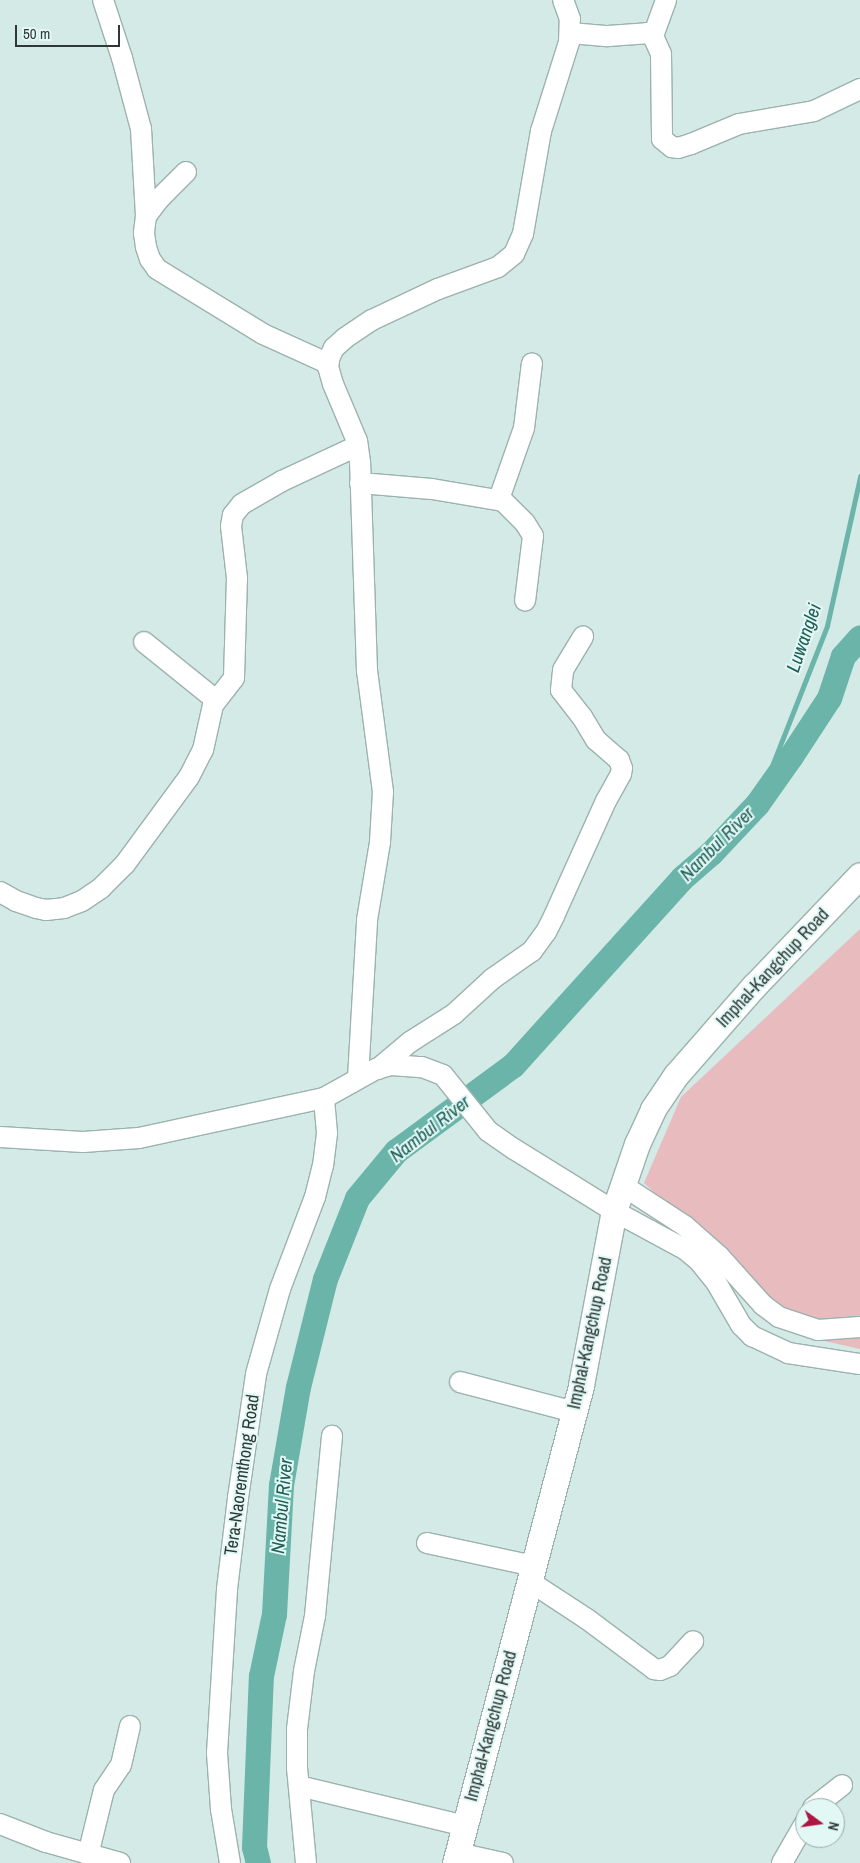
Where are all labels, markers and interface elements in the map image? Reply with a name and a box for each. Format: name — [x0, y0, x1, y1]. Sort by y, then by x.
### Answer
scale bar — [18, 15, 122, 47]
text: 50 m — [23, 23, 50, 44]
water label: Luwanglei — [782, 601, 826, 675]
water label: Nambul River — [675, 802, 759, 886]
street label: Imphal-Kangchup Road — [712, 904, 834, 1032]
water label: Nambul River — [385, 1091, 475, 1167]
street label: Imphal-Kangchup Road — [563, 1255, 617, 1411]
street label: Tera-Naoremthong Road — [220, 1393, 264, 1557]
water label: Nambul River — [266, 1458, 298, 1554]
street label: Imphal-Kangchup Road — [461, 1648, 521, 1804]
north arrow — [795, 1798, 845, 1848]
text: N — [824, 1820, 843, 1833]

